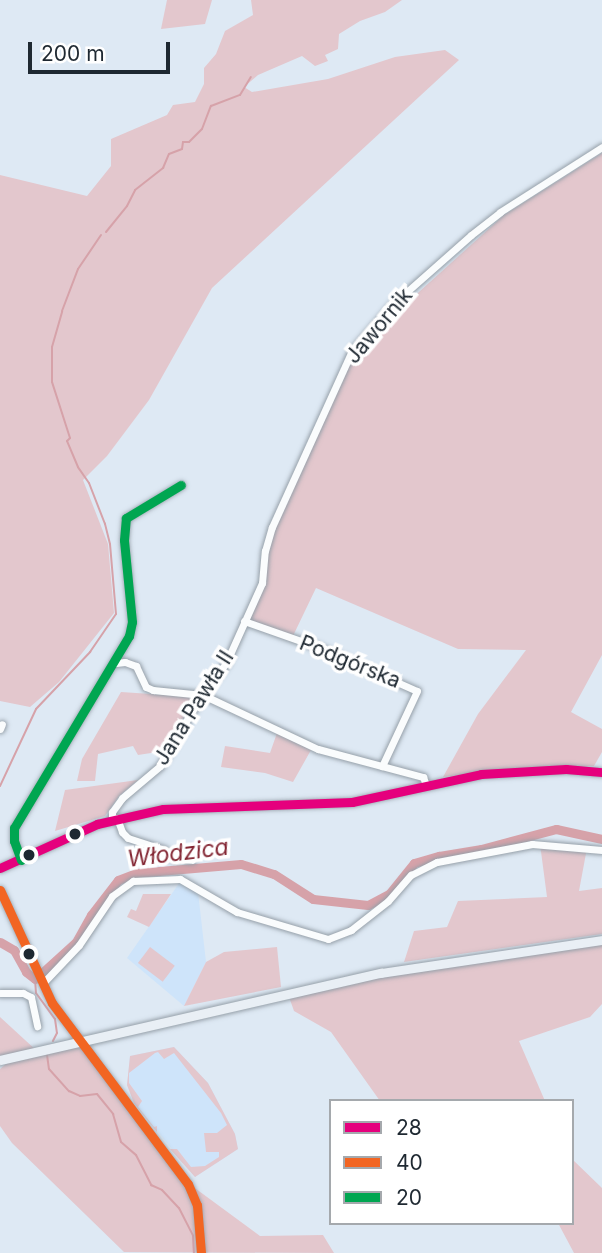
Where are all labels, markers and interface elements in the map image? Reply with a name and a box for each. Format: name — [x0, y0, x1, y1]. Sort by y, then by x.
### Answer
scale bar — [32, 28, 173, 72]
text: 200 m — [41, 41, 105, 66]
street label: Jawornik — [340, 283, 418, 369]
street label: Podgórska — [296, 630, 404, 694]
street label: Jana Pawła II — [149, 646, 239, 770]
unlabelled marker — [68, 827, 82, 841]
water label: Włodzica — [126, 833, 230, 873]
unlabelled marker — [22, 848, 36, 862]
unlabelled marker — [22, 947, 36, 961]
legend — [329, 1099, 574, 1225]
text: 28 — [396, 1115, 422, 1140]
text: 40 — [396, 1150, 423, 1175]
text: 20 — [396, 1185, 422, 1210]

